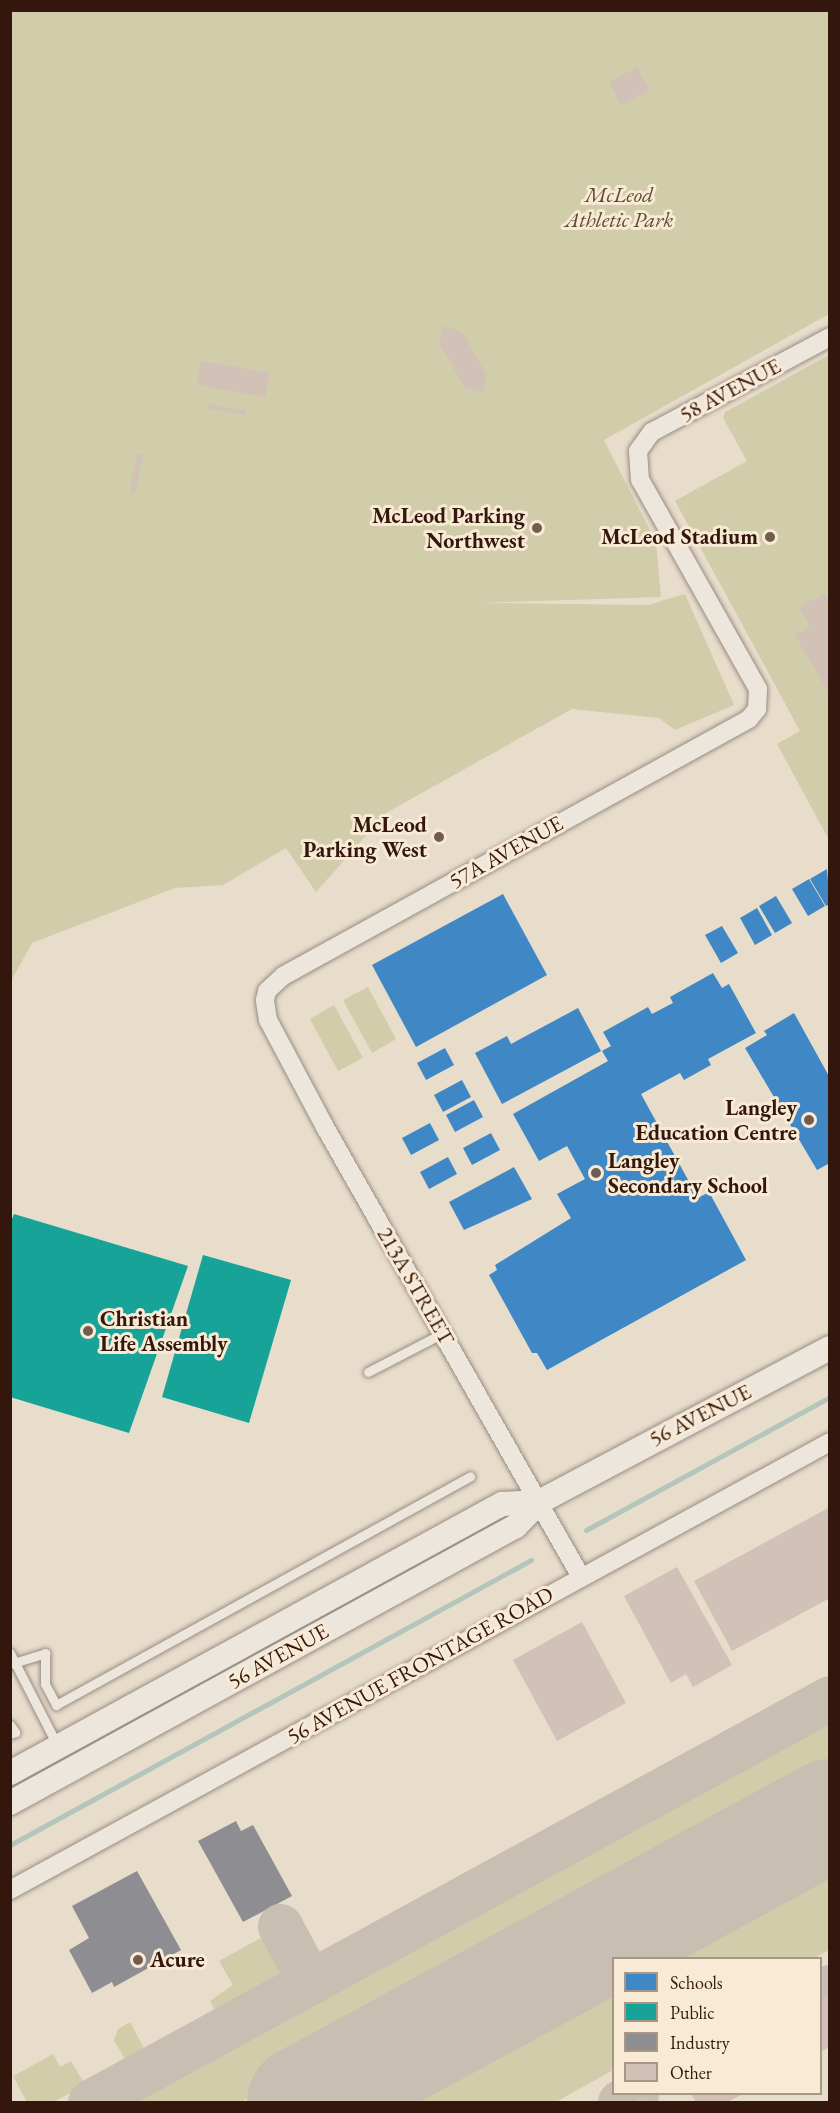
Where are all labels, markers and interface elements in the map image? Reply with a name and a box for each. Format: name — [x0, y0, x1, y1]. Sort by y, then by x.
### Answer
park label: McLeod Athletic Park — [565, 181, 673, 232]
street label: 58 AVENUE — [675, 352, 785, 428]
place label: McLeod Parking Northwest — [372, 502, 525, 554]
marker: McLeod Parking Northwest — [530, 521, 544, 535]
place label: McLeod Stadium — [601, 524, 758, 550]
marker: McLeod Stadium — [763, 530, 777, 544]
street label: 57A AVENUE — [444, 810, 568, 894]
place label: McLeod Parking West — [303, 811, 427, 862]
marker: McLeod Parking West — [432, 830, 446, 844]
place label: Langley Education Centre — [635, 1094, 797, 1146]
marker: Langley Education Centre — [802, 1113, 816, 1127]
place label: Langley Secondary School — [608, 1147, 768, 1198]
marker: Langley Secondary School — [589, 1166, 603, 1180]
street label: 213A STREET — [372, 1222, 460, 1350]
place label: Christian Life Assembly — [100, 1305, 228, 1356]
marker: Christian Life Assembly — [81, 1324, 95, 1338]
street label: 56 AVENUE — [645, 1378, 755, 1452]
street label: 56 AVENUE FRONTAGE ROAD — [282, 1581, 558, 1749]
street label: 56 AVENUE — [223, 1618, 333, 1694]
place label: Acure — [150, 1947, 205, 1973]
marker: Acure — [131, 1953, 145, 1967]
legend — [612, 1957, 822, 2095]
text: Schools — [670, 1971, 723, 1994]
text: Public — [670, 2001, 714, 2024]
text: Industry — [670, 2031, 730, 2054]
text: Other — [670, 2061, 712, 2084]

